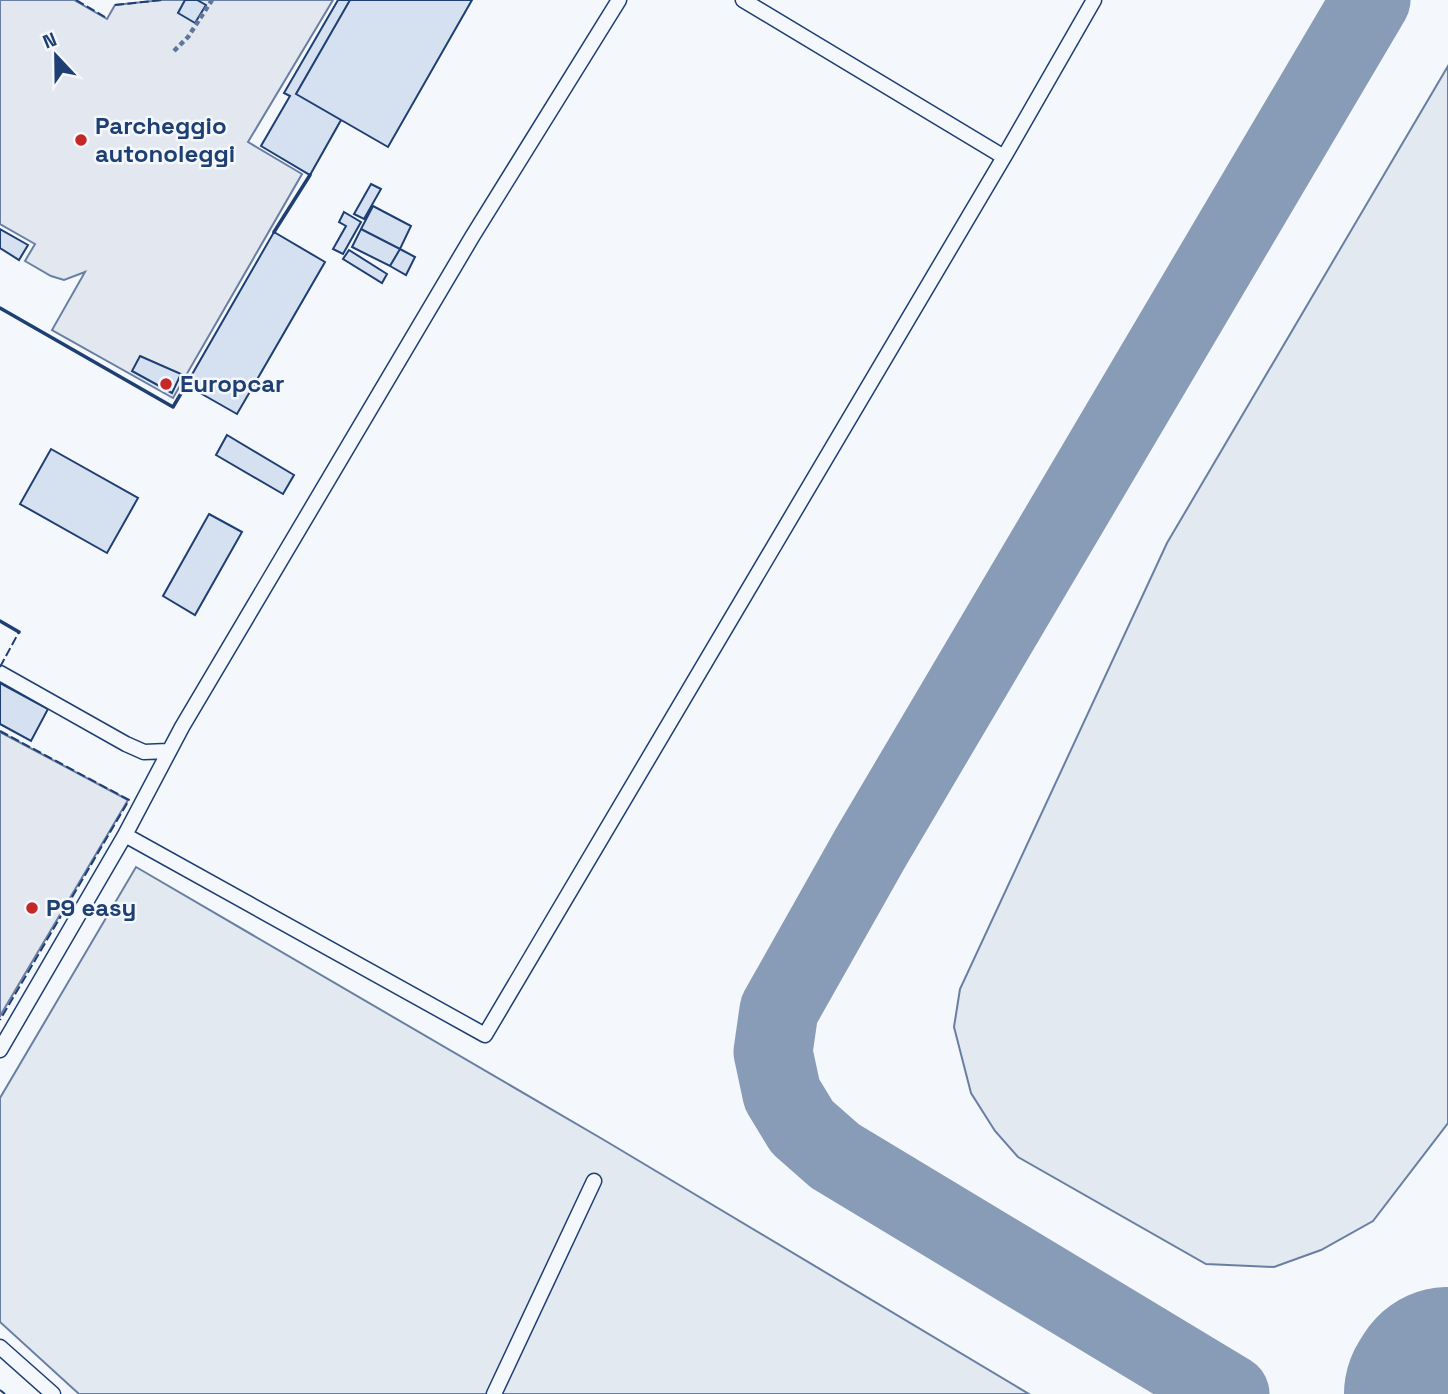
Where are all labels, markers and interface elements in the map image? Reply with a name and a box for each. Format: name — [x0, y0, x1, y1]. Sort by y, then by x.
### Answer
north arrow — [21, 21, 91, 91]
text: N — [39, 27, 60, 55]
place label: Parcheggio autonoleggi — [95, 110, 235, 169]
marker: Parcheggio autonoleggi — [73, 132, 89, 148]
place label: Europcar — [180, 368, 285, 399]
marker: Europcar — [158, 376, 174, 392]
place label: P9 easy — [46, 892, 136, 923]
marker: P9 easy — [24, 900, 40, 916]

